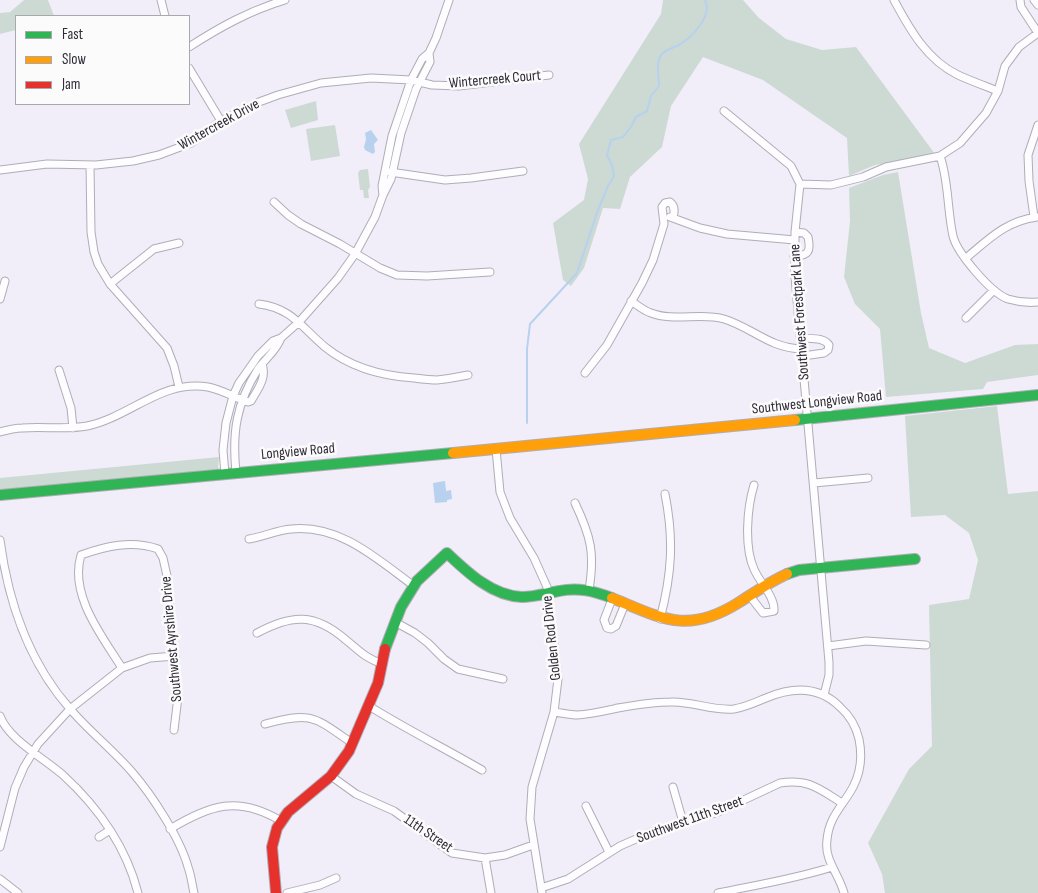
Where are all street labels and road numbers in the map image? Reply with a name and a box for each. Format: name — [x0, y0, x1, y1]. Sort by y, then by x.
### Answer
street label: Wintercreek Court — [448, 67, 542, 93]
street label: Wintercreek Drive — [175, 95, 263, 155]
street label: Southwest Forestpark Lane — [786, 243, 814, 381]
street label: Southwest Longview Road — [751, 387, 883, 419]
street label: Longview Road — [260, 440, 336, 464]
street label: Southwest Ayrshire Drive — [158, 575, 186, 703]
street label: Golden Rod Drive — [539, 595, 565, 681]
street label: Southwest 11th Street — [634, 792, 746, 848]
street label: 11th Street — [400, 811, 456, 857]

